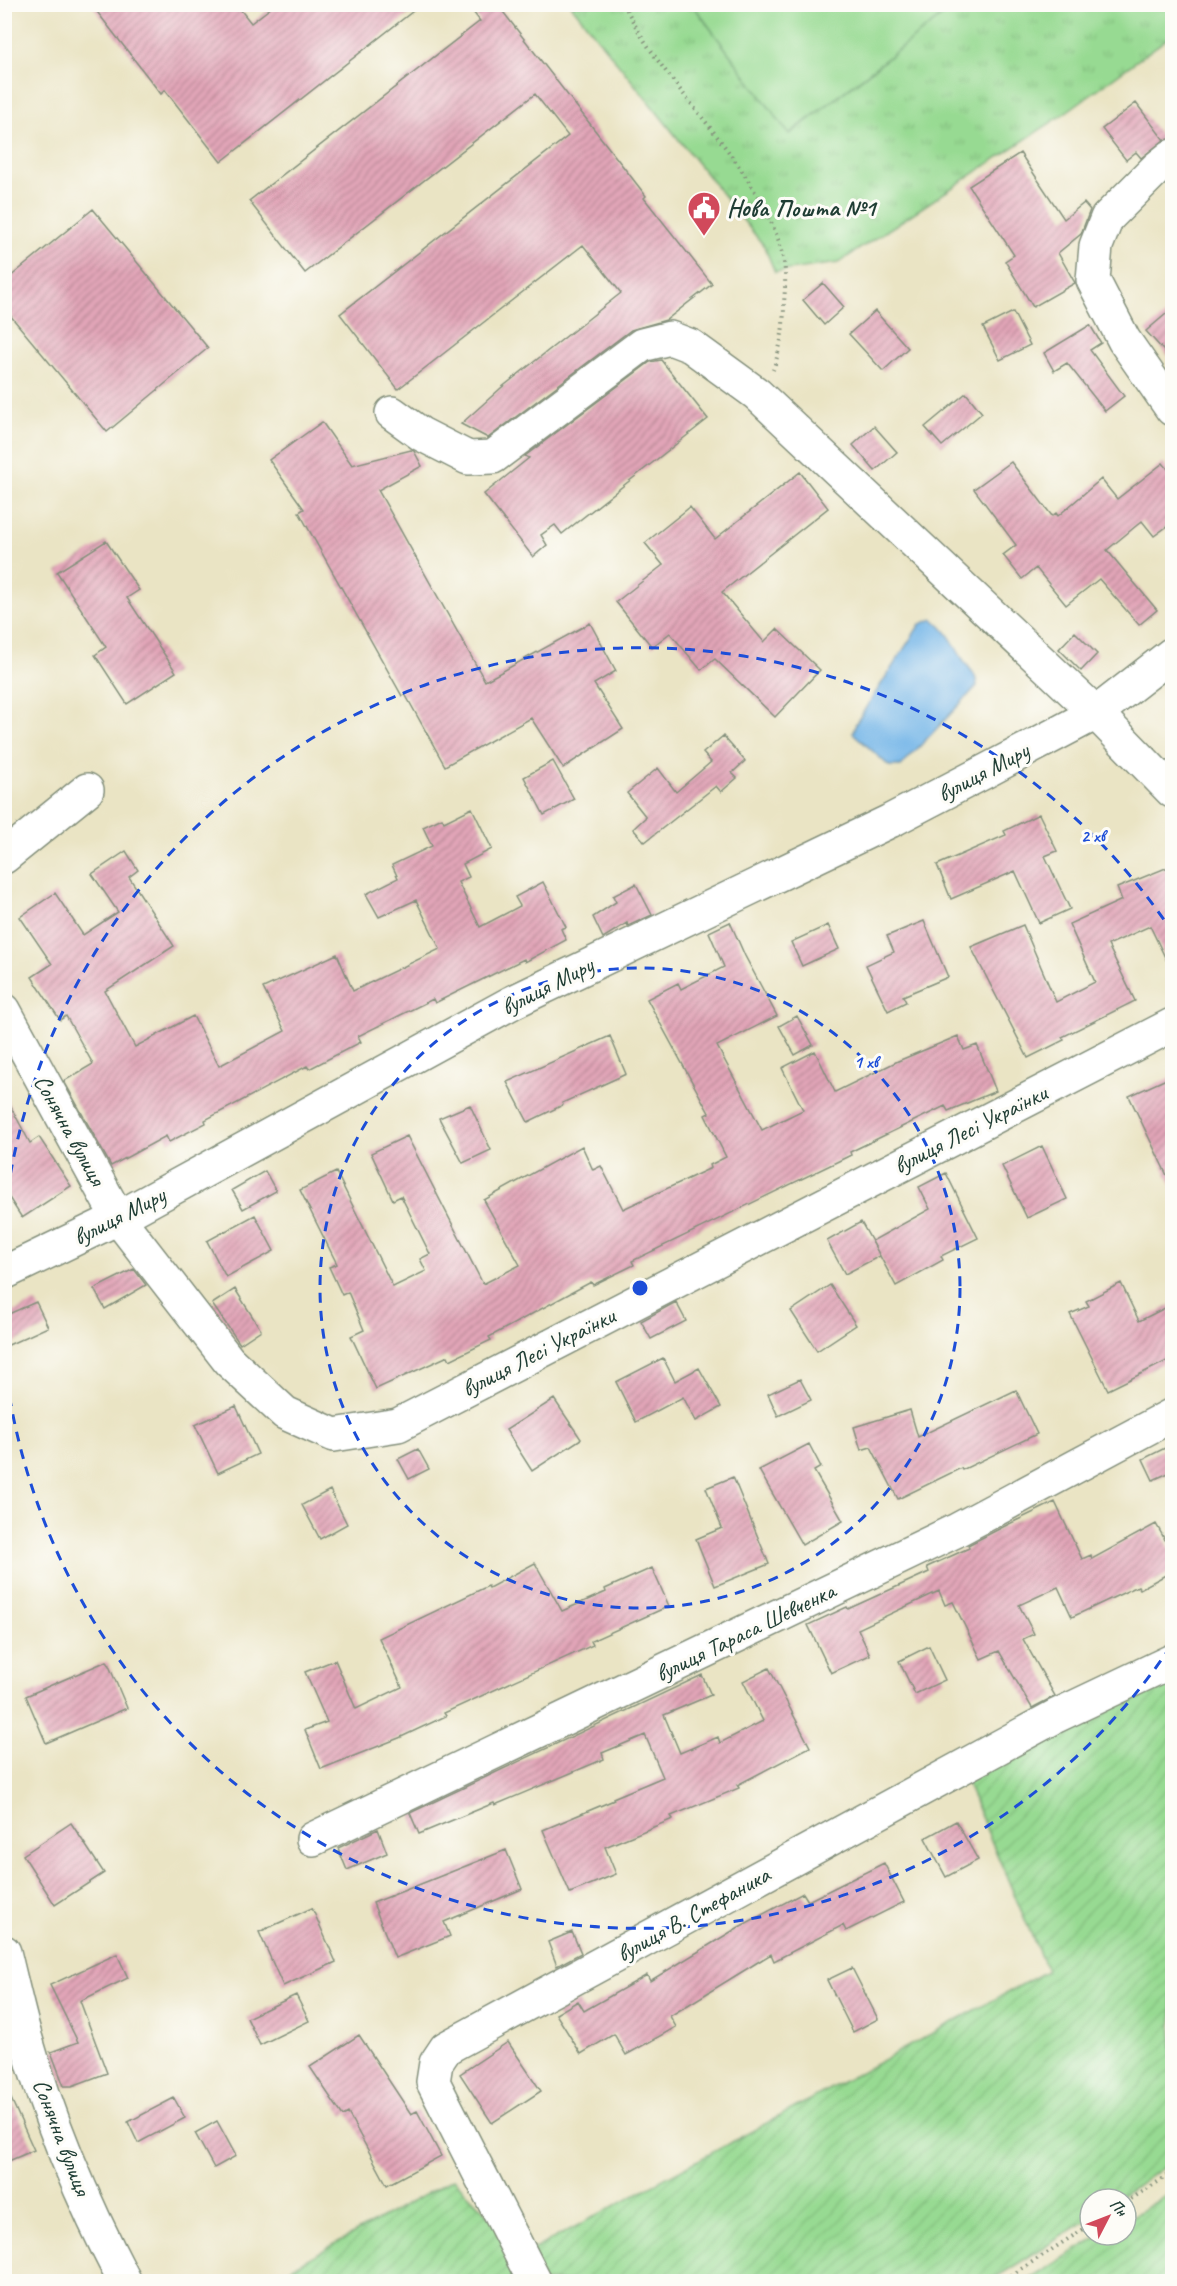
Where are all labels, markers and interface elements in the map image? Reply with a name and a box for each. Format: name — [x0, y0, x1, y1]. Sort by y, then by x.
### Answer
public building icon: Нова Пошта №1 — [686, 190, 722, 237]
place label: Нова Пошта №1 — [727, 193, 879, 223]
street label: вулиця Миру — [932, 734, 1036, 809]
text: 2 хв — [1081, 825, 1108, 847]
street label: вулиця Миру — [496, 949, 600, 1022]
text: 1 хв — [854, 1051, 881, 1073]
street label: Сонячна вулиця — [27, 1069, 114, 1192]
street label: вулиця Лесі Українки — [888, 1076, 1054, 1181]
street label: вулиця Миру — [68, 1179, 172, 1252]
centre of rings — [630, 1278, 650, 1298]
street label: вулиця Лесі Українки — [456, 1299, 622, 1404]
street label: вулиця Тараса Шевченка — [650, 1575, 842, 1689]
street label: вулиця В. Стефаника — [611, 1859, 776, 1969]
street label: Сонячна вулиця — [26, 2075, 99, 2201]
north arrow — [1078, 2187, 1138, 2247]
text: Пн — [1105, 2195, 1132, 2221]

